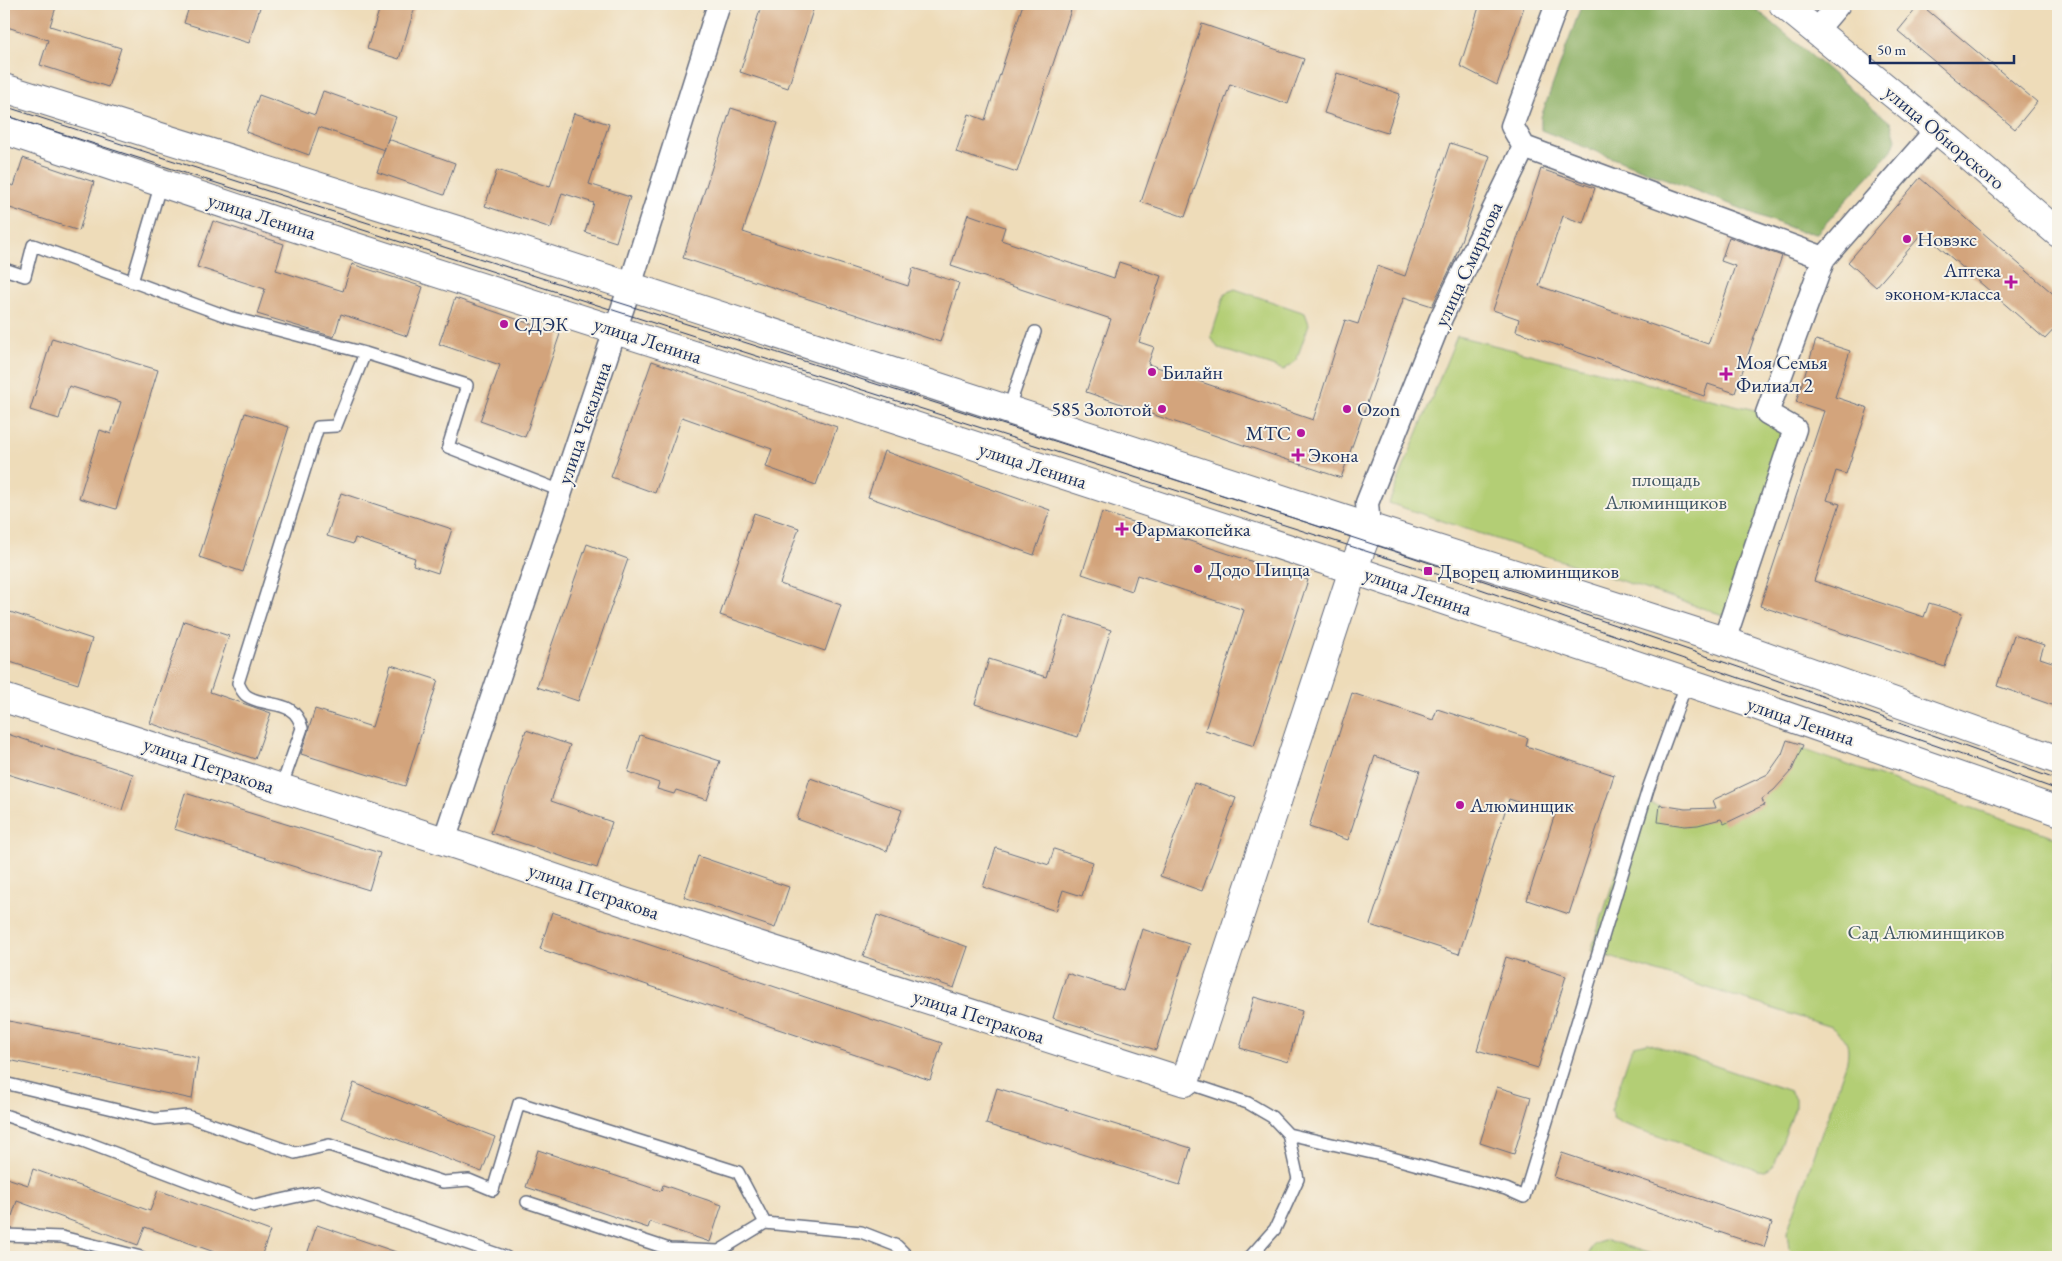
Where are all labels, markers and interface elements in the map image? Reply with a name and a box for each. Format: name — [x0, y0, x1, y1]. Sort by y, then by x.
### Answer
scale bar — [1870, 32, 2013, 64]
text: 50 m — [1877, 40, 1906, 59]
street label: улица Обнорского — [1879, 79, 2011, 195]
street label: улица Ленина — [205, 186, 319, 246]
street label: улица Смирнова — [1428, 197, 1508, 331]
place label: Новэкс — [1917, 226, 1977, 252]
marker: Новэкс — [1901, 233, 1913, 245]
place label: Аптека эконом-класса — [1885, 257, 2001, 306]
marker: Аптека эконом-класса — [2005, 276, 2017, 288]
street label: улица Ленина — [591, 310, 705, 370]
place label: СДЭК — [514, 311, 569, 337]
marker: СДЭК — [498, 318, 510, 330]
place label: Моя Семья Филиал 2 — [1736, 349, 1828, 398]
street label: улица Чекалина — [551, 358, 617, 488]
place label: Билайн — [1162, 359, 1223, 385]
marker: Билайн — [1146, 366, 1158, 378]
marker: Моя Семья Филиал 2 — [1720, 368, 1732, 380]
place label: 585 Золотой — [1051, 396, 1152, 422]
place label: Ozon — [1357, 396, 1401, 422]
marker: 585 Золотой — [1156, 403, 1168, 415]
marker: Ozon — [1341, 403, 1353, 415]
place label: МТС — [1246, 420, 1291, 446]
marker: МТС — [1295, 427, 1307, 439]
street label: улица Ленина — [976, 435, 1090, 495]
place label: Экона — [1308, 442, 1359, 468]
marker: Экона — [1292, 449, 1304, 461]
park label: площадь Алюминщиков — [1604, 466, 1727, 515]
place label: Фармакопейка — [1132, 516, 1251, 542]
marker: Фармакопейка — [1116, 523, 1128, 535]
place label: Додо Пицца — [1208, 556, 1310, 582]
place label: Дворец алюминщиков — [1438, 558, 1619, 584]
street label: улица Ленина — [1361, 560, 1475, 622]
marker: Додо Пицца — [1192, 563, 1204, 575]
marker: Дворец алюминщиков — [1422, 565, 1434, 577]
street label: улица Ленина — [1744, 690, 1858, 752]
street label: улица Петракова — [140, 730, 278, 800]
place label: Алюминщик — [1469, 792, 1574, 818]
marker: Алюминщик — [1454, 799, 1466, 811]
street label: улица Петракова — [525, 856, 663, 926]
park label: Сад Алюминщиков — [1847, 919, 2005, 945]
street label: улица Петракова — [910, 983, 1048, 1049]

